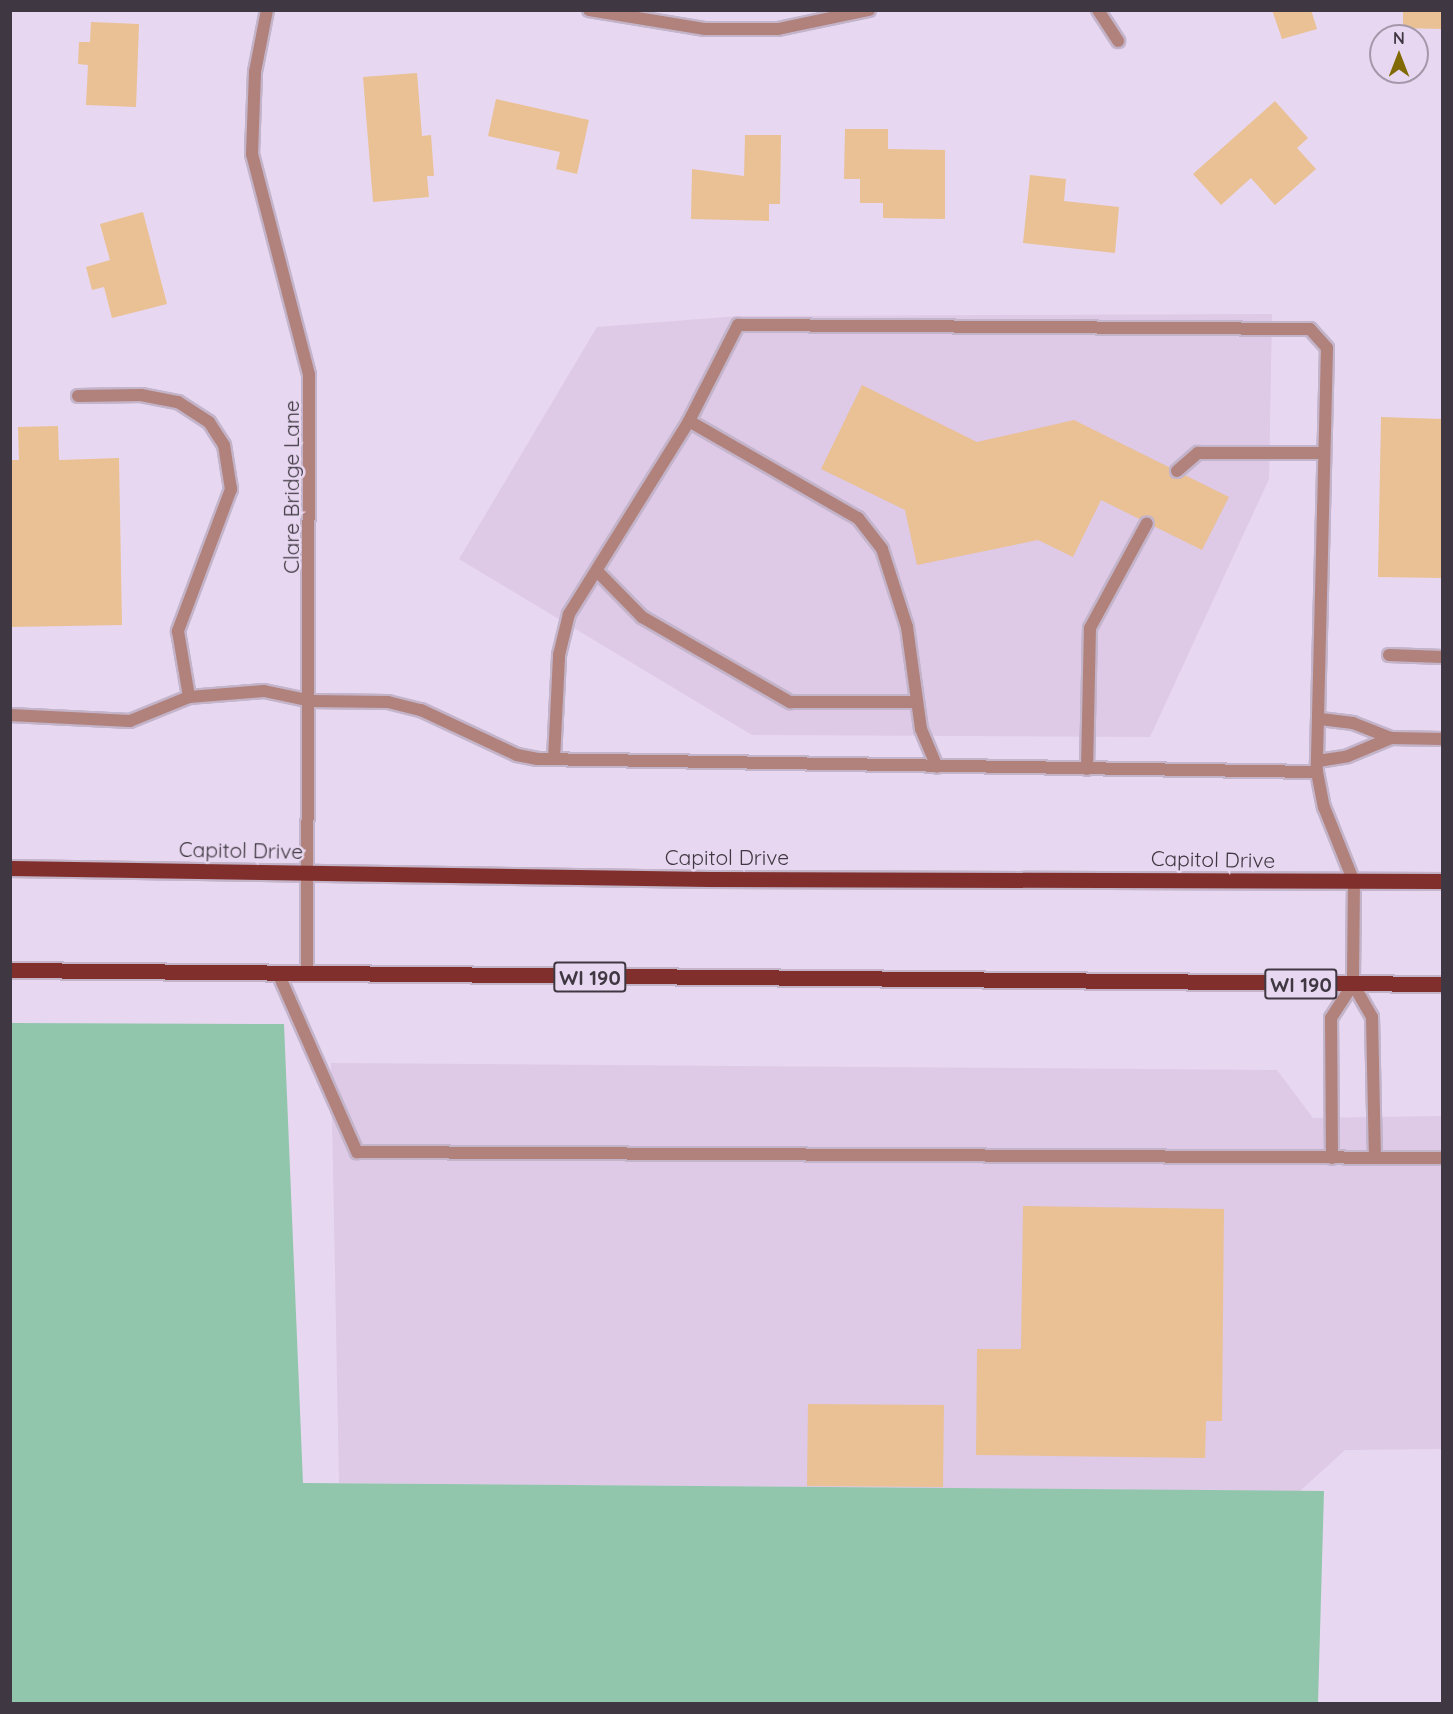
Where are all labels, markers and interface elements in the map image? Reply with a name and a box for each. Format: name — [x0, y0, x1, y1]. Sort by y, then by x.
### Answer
north arrow — [1369, 24, 1429, 84]
text: N — [1393, 28, 1405, 48]
street label: Clare Bridge Lane — [278, 400, 304, 574]
street label: Capitol Drive — [179, 836, 303, 864]
street label: Capitol Drive — [665, 844, 789, 870]
street label: Capitol Drive — [1151, 845, 1275, 873]
road number: WI 190 — [552, 960, 628, 994]
road number: WI 190 — [1264, 967, 1338, 1001]

